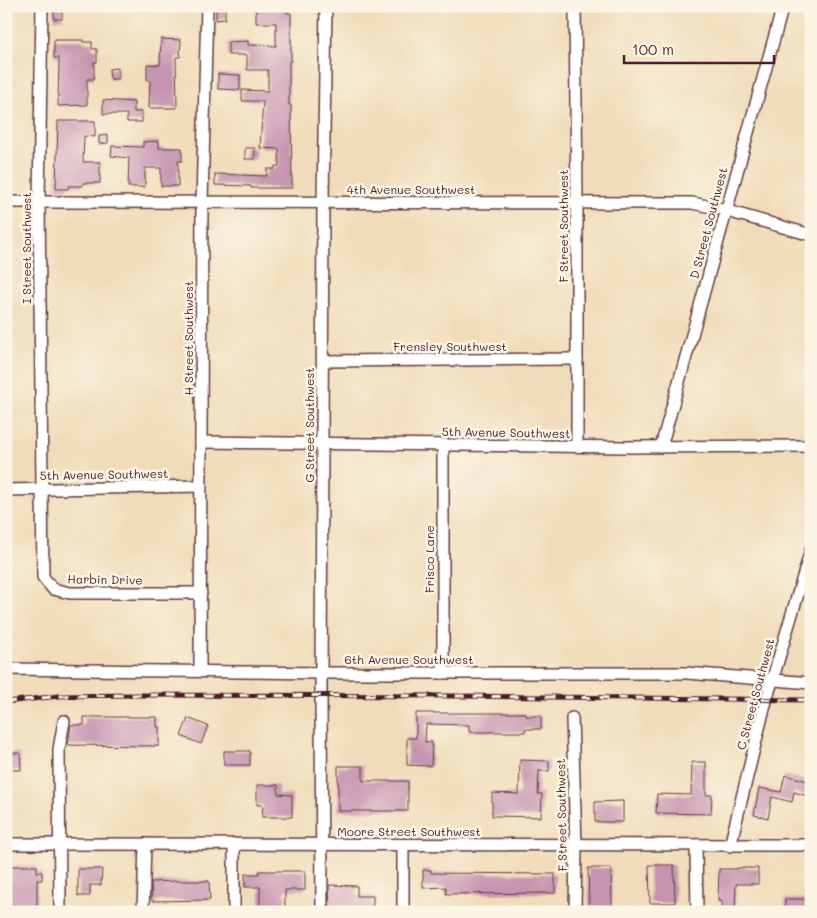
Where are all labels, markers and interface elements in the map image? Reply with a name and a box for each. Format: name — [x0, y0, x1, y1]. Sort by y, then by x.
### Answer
scale bar — [624, 32, 774, 64]
text: 100 m — [632, 39, 674, 59]
street label: D Street Southwest — [685, 166, 731, 280]
street label: F Street Southwest — [555, 170, 571, 282]
street label: 4th Avenue Southwest — [347, 181, 475, 197]
street label: I Street Southwest — [18, 192, 34, 304]
street label: H Street Southwest — [180, 281, 196, 395]
street label: Frensley Southwest — [393, 338, 507, 354]
street label: G Street Southwest — [301, 367, 317, 483]
street label: 5th Avenue Southwest — [442, 423, 570, 441]
street label: 5th Avenue Southwest — [40, 465, 168, 483]
street label: Frisco Lane — [421, 525, 437, 593]
street label: Harbin Drive — [67, 570, 143, 588]
street label: C Street Southwest — [732, 636, 778, 752]
street label: 6th Avenue Southwest — [345, 651, 473, 667]
street label: F Street Southwest — [552, 758, 570, 872]
street label: Moore Street Southwest — [337, 823, 481, 839]

